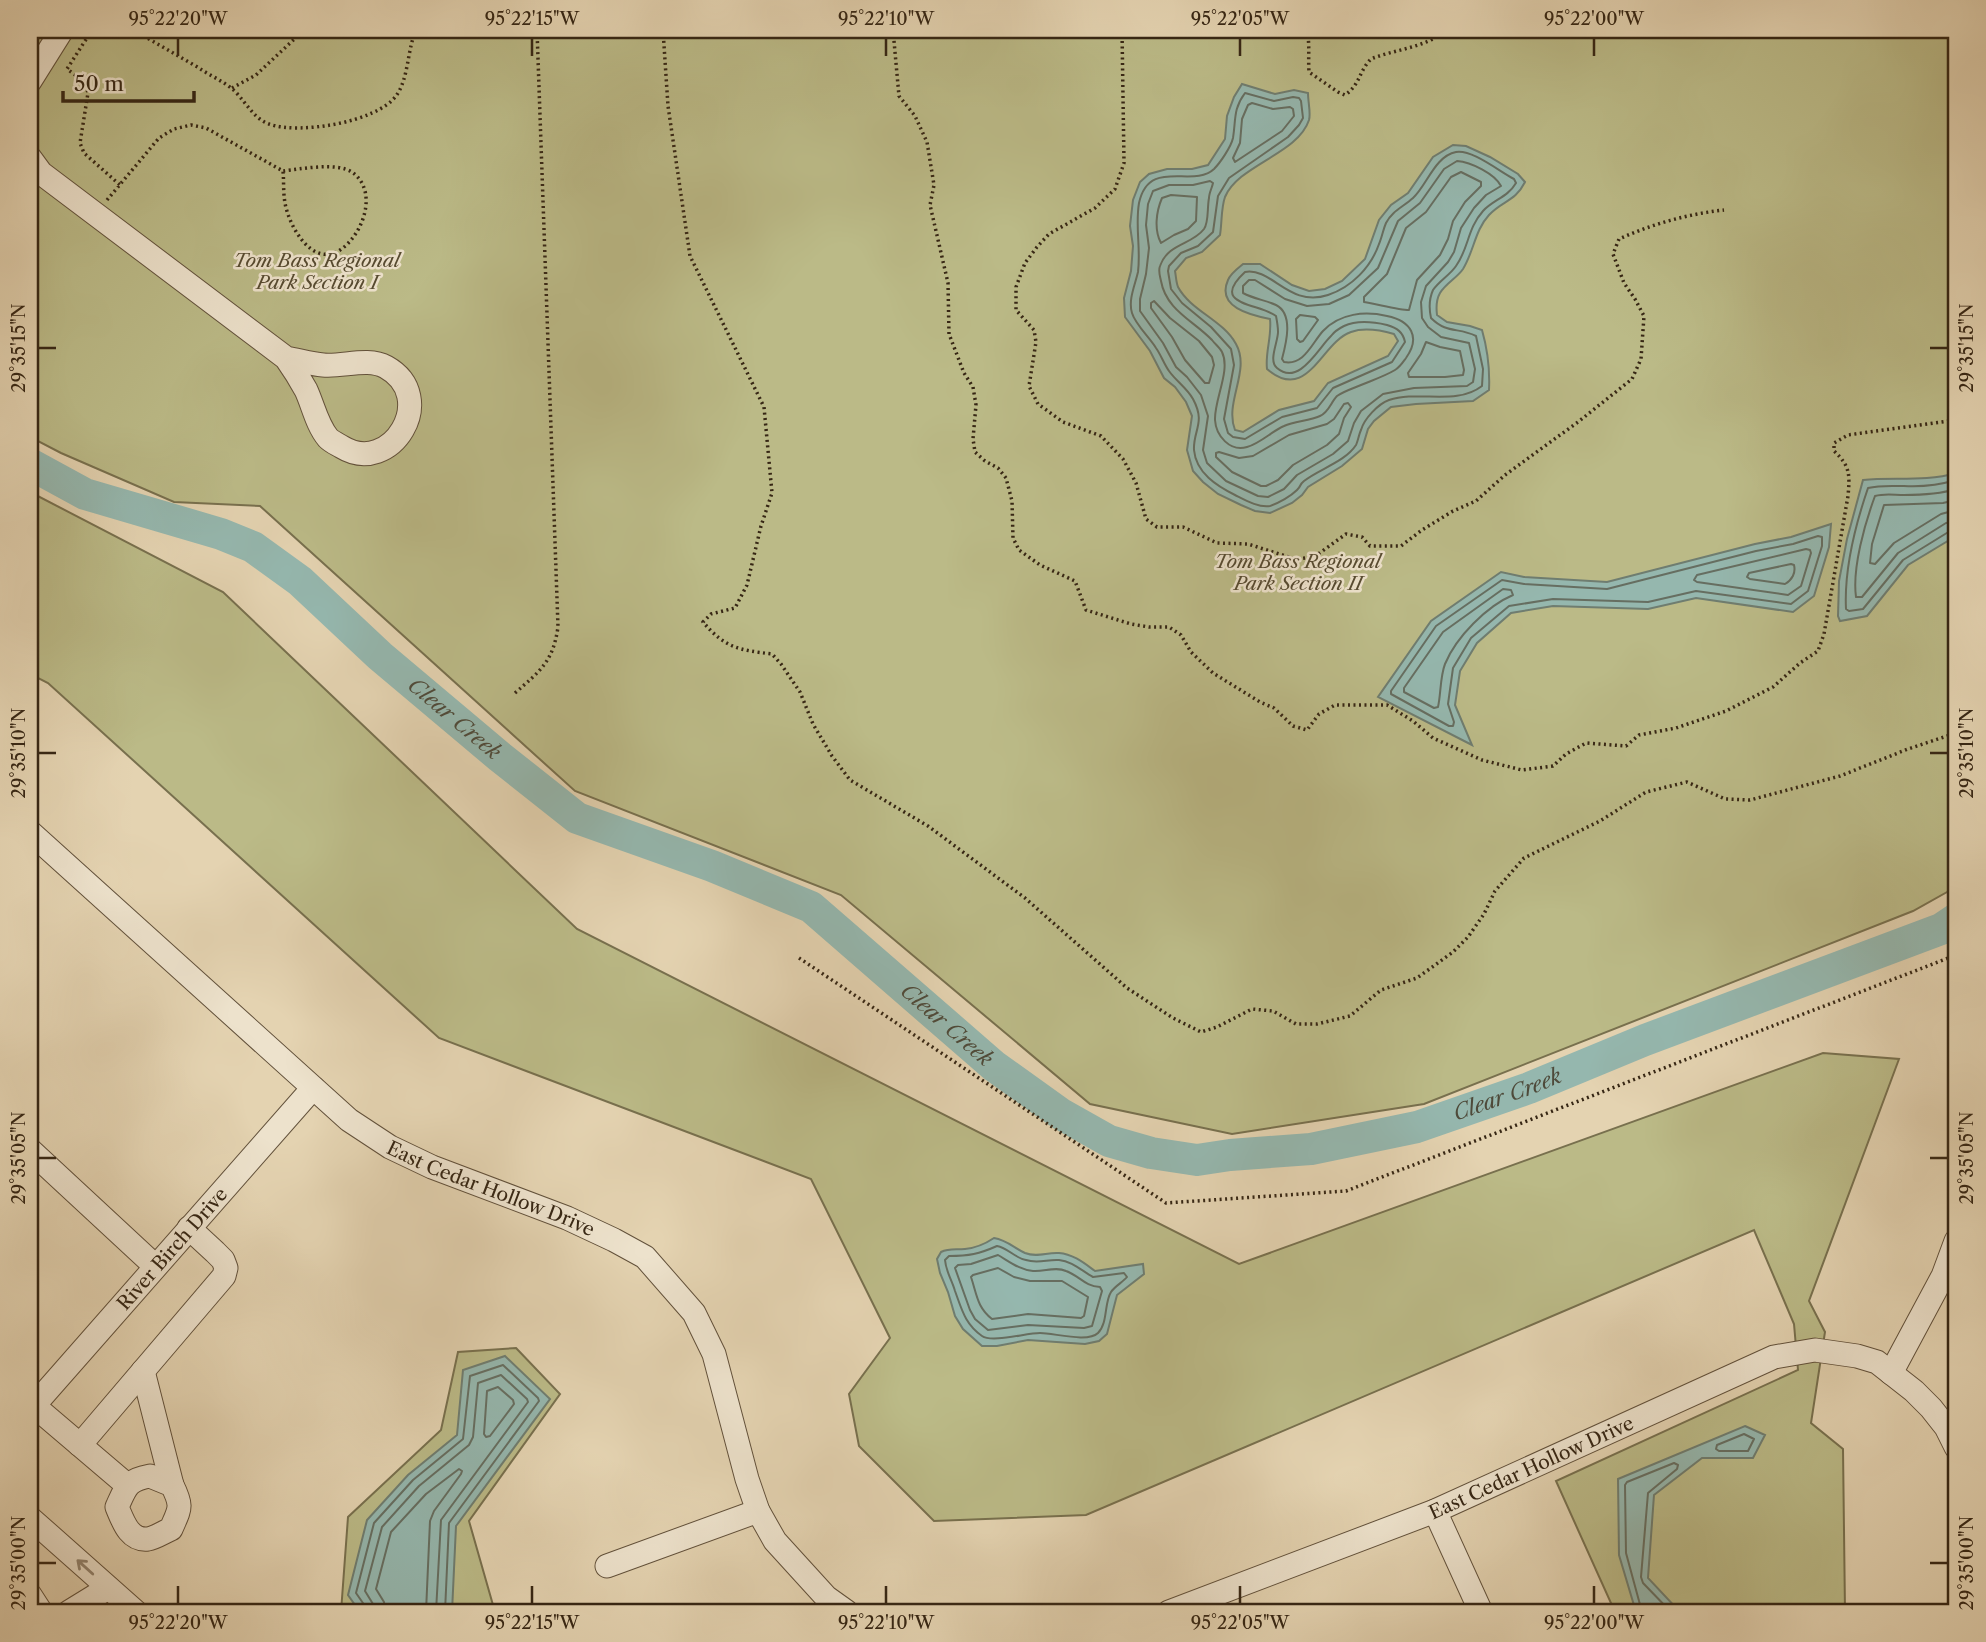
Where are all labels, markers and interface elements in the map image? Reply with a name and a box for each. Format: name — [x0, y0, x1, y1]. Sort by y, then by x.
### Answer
text: 95°22'20"W — [129, 8, 229, 30]
text: 95°22'15"W — [485, 8, 581, 30]
text: 95°22'10"W — [838, 8, 935, 30]
text: 95°22'05"W — [1191, 8, 1291, 30]
text: 95°22'00"W — [1544, 8, 1645, 30]
scale bar — [63, 60, 194, 104]
text: 50 m — [74, 71, 124, 96]
park label: Tom Bass Regional Park Section I — [234, 249, 402, 294]
text: 29°35'15"N — [8, 303, 30, 393]
text: 29°35'15"N — [1956, 303, 1978, 393]
park label: Tom Bass Regional Park Section II — [1215, 550, 1383, 595]
water label: Clear Creek — [403, 672, 506, 764]
text: 29°35'10"N — [8, 707, 30, 798]
text: 29°35'10"N — [1956, 707, 1978, 798]
water label: Clear Creek — [896, 978, 998, 1071]
water label: Clear Creek — [1450, 1063, 1565, 1125]
text: 29°35'05"N — [8, 1111, 30, 1205]
text: 29°35'05"N — [1956, 1111, 1978, 1205]
street label: East Cedar Hollow Drive — [383, 1136, 598, 1241]
street label: River Birch Drive — [112, 1183, 232, 1315]
street label: East Cedar Hollow Drive — [1425, 1411, 1637, 1524]
text: 29°35'00"N — [8, 1515, 30, 1610]
text: 29°35'00"N — [1956, 1515, 1978, 1610]
one-way arrow — [76, 1559, 94, 1575]
text: 95°22'20"W — [129, 1612, 229, 1634]
text: 95°22'15"W — [485, 1612, 581, 1634]
text: 95°22'10"W — [838, 1612, 935, 1634]
text: 95°22'05"W — [1191, 1612, 1291, 1634]
text: 95°22'00"W — [1544, 1612, 1645, 1634]

